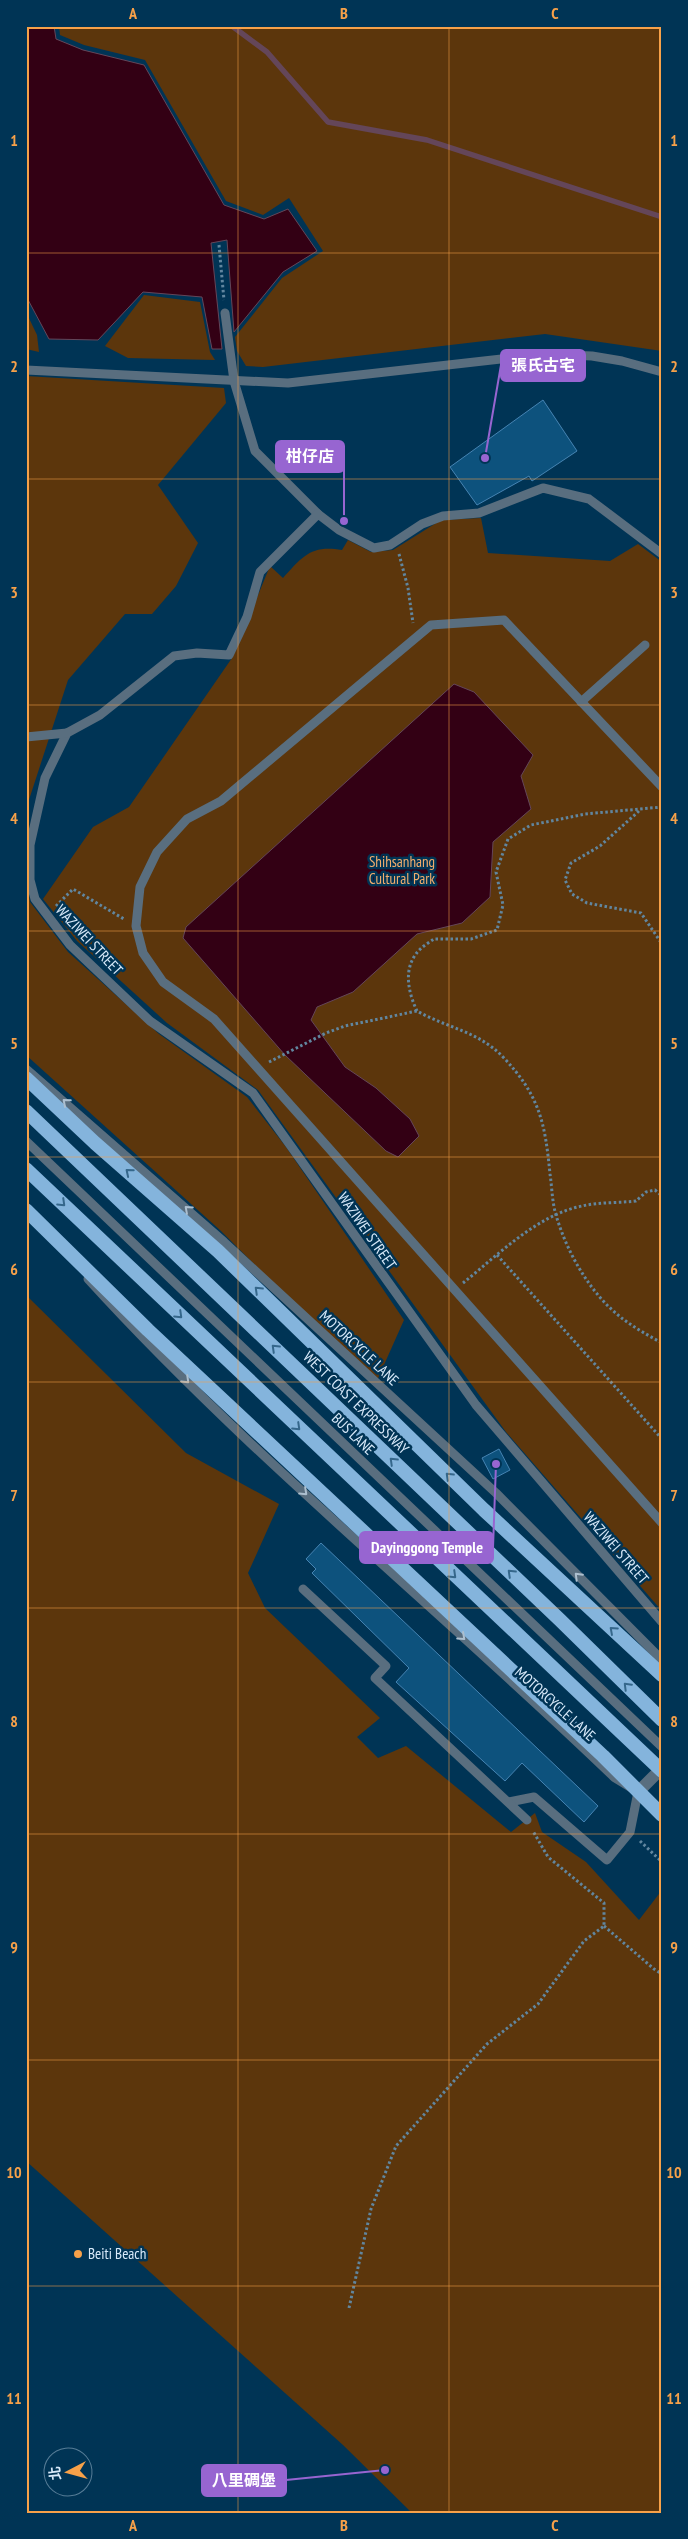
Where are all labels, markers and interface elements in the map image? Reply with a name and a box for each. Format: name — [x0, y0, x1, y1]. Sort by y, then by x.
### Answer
text: A — [128, 3, 138, 23]
text: B — [340, 3, 348, 23]
text: C — [551, 3, 559, 23]
text: 1 — [10, 130, 18, 150]
text: 1 — [670, 130, 678, 150]
callout: 張氏古宅 — [501, 350, 585, 381]
text: 張氏古宅 — [511, 355, 575, 375]
text: 2 — [10, 356, 18, 376]
text: 2 — [670, 356, 678, 376]
callout: 柑仔店 — [276, 441, 344, 472]
text: 柑仔店 — [286, 446, 334, 466]
text: 3 — [10, 582, 18, 602]
text: 3 — [670, 582, 678, 602]
text: 4 — [10, 808, 18, 828]
text: 4 — [670, 808, 678, 828]
park label: Shihsanhang Cultural Park — [369, 852, 435, 888]
street label: WAZIWEI STREET — [52, 900, 127, 979]
text: 5 — [10, 1033, 18, 1053]
text: 5 — [670, 1033, 678, 1053]
one-way arrow — [63, 1099, 72, 1108]
one-way arrow — [126, 1169, 135, 1178]
street label: WAZIWEI STREET — [334, 1188, 401, 1273]
one-way arrow — [56, 1197, 65, 1206]
one-way arrow — [184, 1206, 193, 1215]
text: 6 — [10, 1259, 18, 1279]
text: 6 — [670, 1259, 678, 1279]
one-way arrow — [254, 1287, 263, 1296]
street label: MOTORCYCLE LANE — [316, 1306, 403, 1389]
one-way arrow — [174, 1309, 183, 1318]
one-way arrow — [272, 1345, 281, 1354]
street label: WEST COAST EXPRESSWAY — [300, 1347, 413, 1458]
one-way arrow — [180, 1374, 189, 1383]
street label: BUS LANE — [328, 1409, 379, 1459]
one-way arrow — [291, 1421, 300, 1430]
one-way arrow — [390, 1458, 399, 1467]
one-way arrow — [446, 1473, 455, 1482]
text: 7 — [10, 1485, 18, 1505]
text: 7 — [670, 1485, 678, 1505]
one-way arrow — [298, 1486, 307, 1495]
street label: WAZIWEI STREET — [580, 1508, 653, 1588]
callout: Dayinggong Temple — [360, 1532, 493, 1563]
text: Dayinggong Temple — [371, 1537, 483, 1557]
one-way arrow — [447, 1569, 456, 1578]
one-way arrow — [507, 1570, 516, 1579]
one-way arrow — [575, 1572, 584, 1581]
one-way arrow — [609, 1627, 618, 1636]
one-way arrow — [456, 1631, 465, 1640]
street label: MOTORCYCLE LANE — [511, 1663, 599, 1745]
one-way arrow — [624, 1683, 633, 1692]
text: 8 — [10, 1711, 18, 1731]
text: 8 — [670, 1711, 678, 1731]
text: 9 — [10, 1937, 18, 1957]
text: 9 — [670, 1937, 678, 1957]
text: 10 — [6, 2162, 22, 2182]
text: 10 — [666, 2162, 682, 2182]
place label: Beiti Beach — [88, 2244, 146, 2263]
marker: Beiti Beach — [72, 2248, 84, 2260]
text: 11 — [6, 2388, 22, 2408]
text: 11 — [666, 2388, 682, 2408]
north arrow — [42, 2446, 92, 2496]
text: 北 — [45, 2465, 65, 2481]
callout: 八里碉堡 — [202, 2465, 286, 2496]
text: 八里碉堡 — [212, 2470, 276, 2490]
text: A — [128, 2515, 138, 2535]
text: B — [340, 2515, 348, 2535]
text: C — [551, 2515, 559, 2535]

